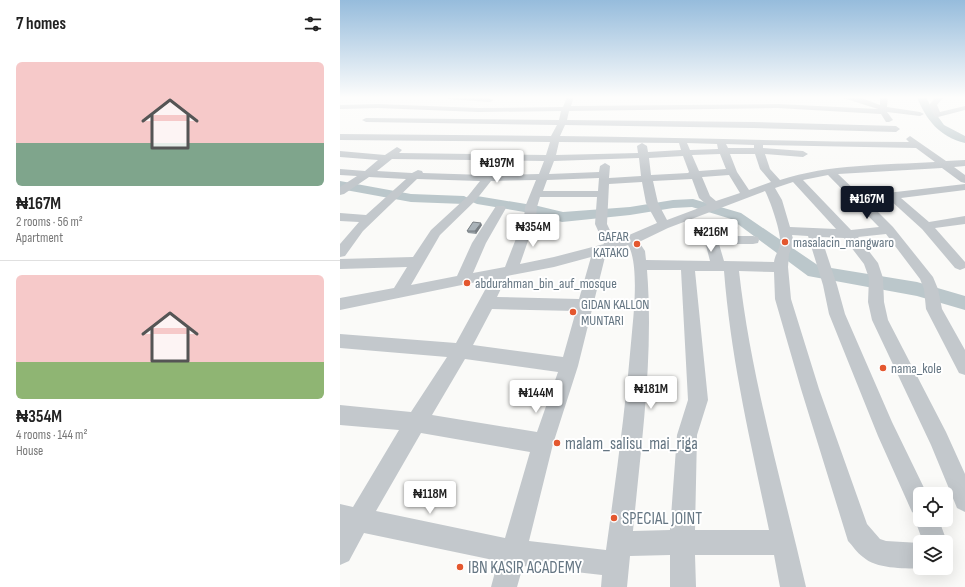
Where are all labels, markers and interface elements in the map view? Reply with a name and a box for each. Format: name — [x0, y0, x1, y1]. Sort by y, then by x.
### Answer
icon: filters — [302, 13, 324, 35]
text: 7 homes — [16, 14, 66, 34]
icon: home — [134, 88, 206, 160]
pin: ₦197M — [469, 150, 525, 184]
text: ₦197M — [480, 155, 514, 171]
pin: ₦167M — [839, 186, 895, 220]
text: ₦167M — [850, 191, 884, 207]
text: ₦167M — [16, 194, 61, 214]
text: 2 rooms · 56 m² — [16, 214, 83, 230]
pin: ₦354M — [505, 214, 561, 248]
text: ₦354M — [515, 219, 551, 235]
pin: ₦216M — [683, 219, 739, 253]
text: ₦216M — [694, 224, 728, 240]
place label: GAFAR KATAKO — [593, 228, 630, 261]
text: Apartment — [16, 230, 63, 246]
place label: masalacin_mangwaro — [793, 234, 894, 251]
marker: masalacin_mangwaro — [780, 237, 790, 247]
marker: GAFAR KATAKO — [632, 239, 642, 249]
place label: abdurahman_bin_auf_mosque — [475, 275, 617, 292]
marker: abdurahman_bin_auf_mosque — [462, 278, 472, 288]
place label: GIDAN KALLON MUNTARI — [581, 296, 649, 329]
icon: home — [134, 301, 206, 373]
marker: GIDAN KALLON MUNTARI — [568, 307, 578, 317]
place label: nama_kole — [891, 360, 942, 377]
marker: nama_kole — [878, 363, 888, 373]
pin: ₦181M — [623, 376, 679, 410]
pin: ₦144M — [508, 380, 564, 414]
text: ₦181M — [634, 381, 668, 397]
text: ₦144M — [519, 385, 553, 401]
text: ₦354M — [16, 407, 62, 427]
text: 4 rooms · 144 m² — [16, 427, 87, 443]
place label: malam_salisu_mai_riga — [565, 434, 698, 454]
marker: malam_salisu_mai_riga — [552, 438, 562, 448]
text: House — [16, 443, 43, 459]
pin: ₦118M — [402, 481, 458, 515]
text: ₦118M — [413, 486, 447, 502]
map controls — [913, 487, 953, 575]
button: locate — [913, 487, 953, 527]
place label: SPECIAL JOINT — [622, 509, 702, 529]
marker: SPECIAL JOINT — [609, 513, 619, 523]
button: layers — [913, 535, 953, 575]
place label: IBN KASIR ACADEMY — [468, 558, 582, 578]
marker: IBN KASIR ACADEMY — [455, 562, 465, 572]

